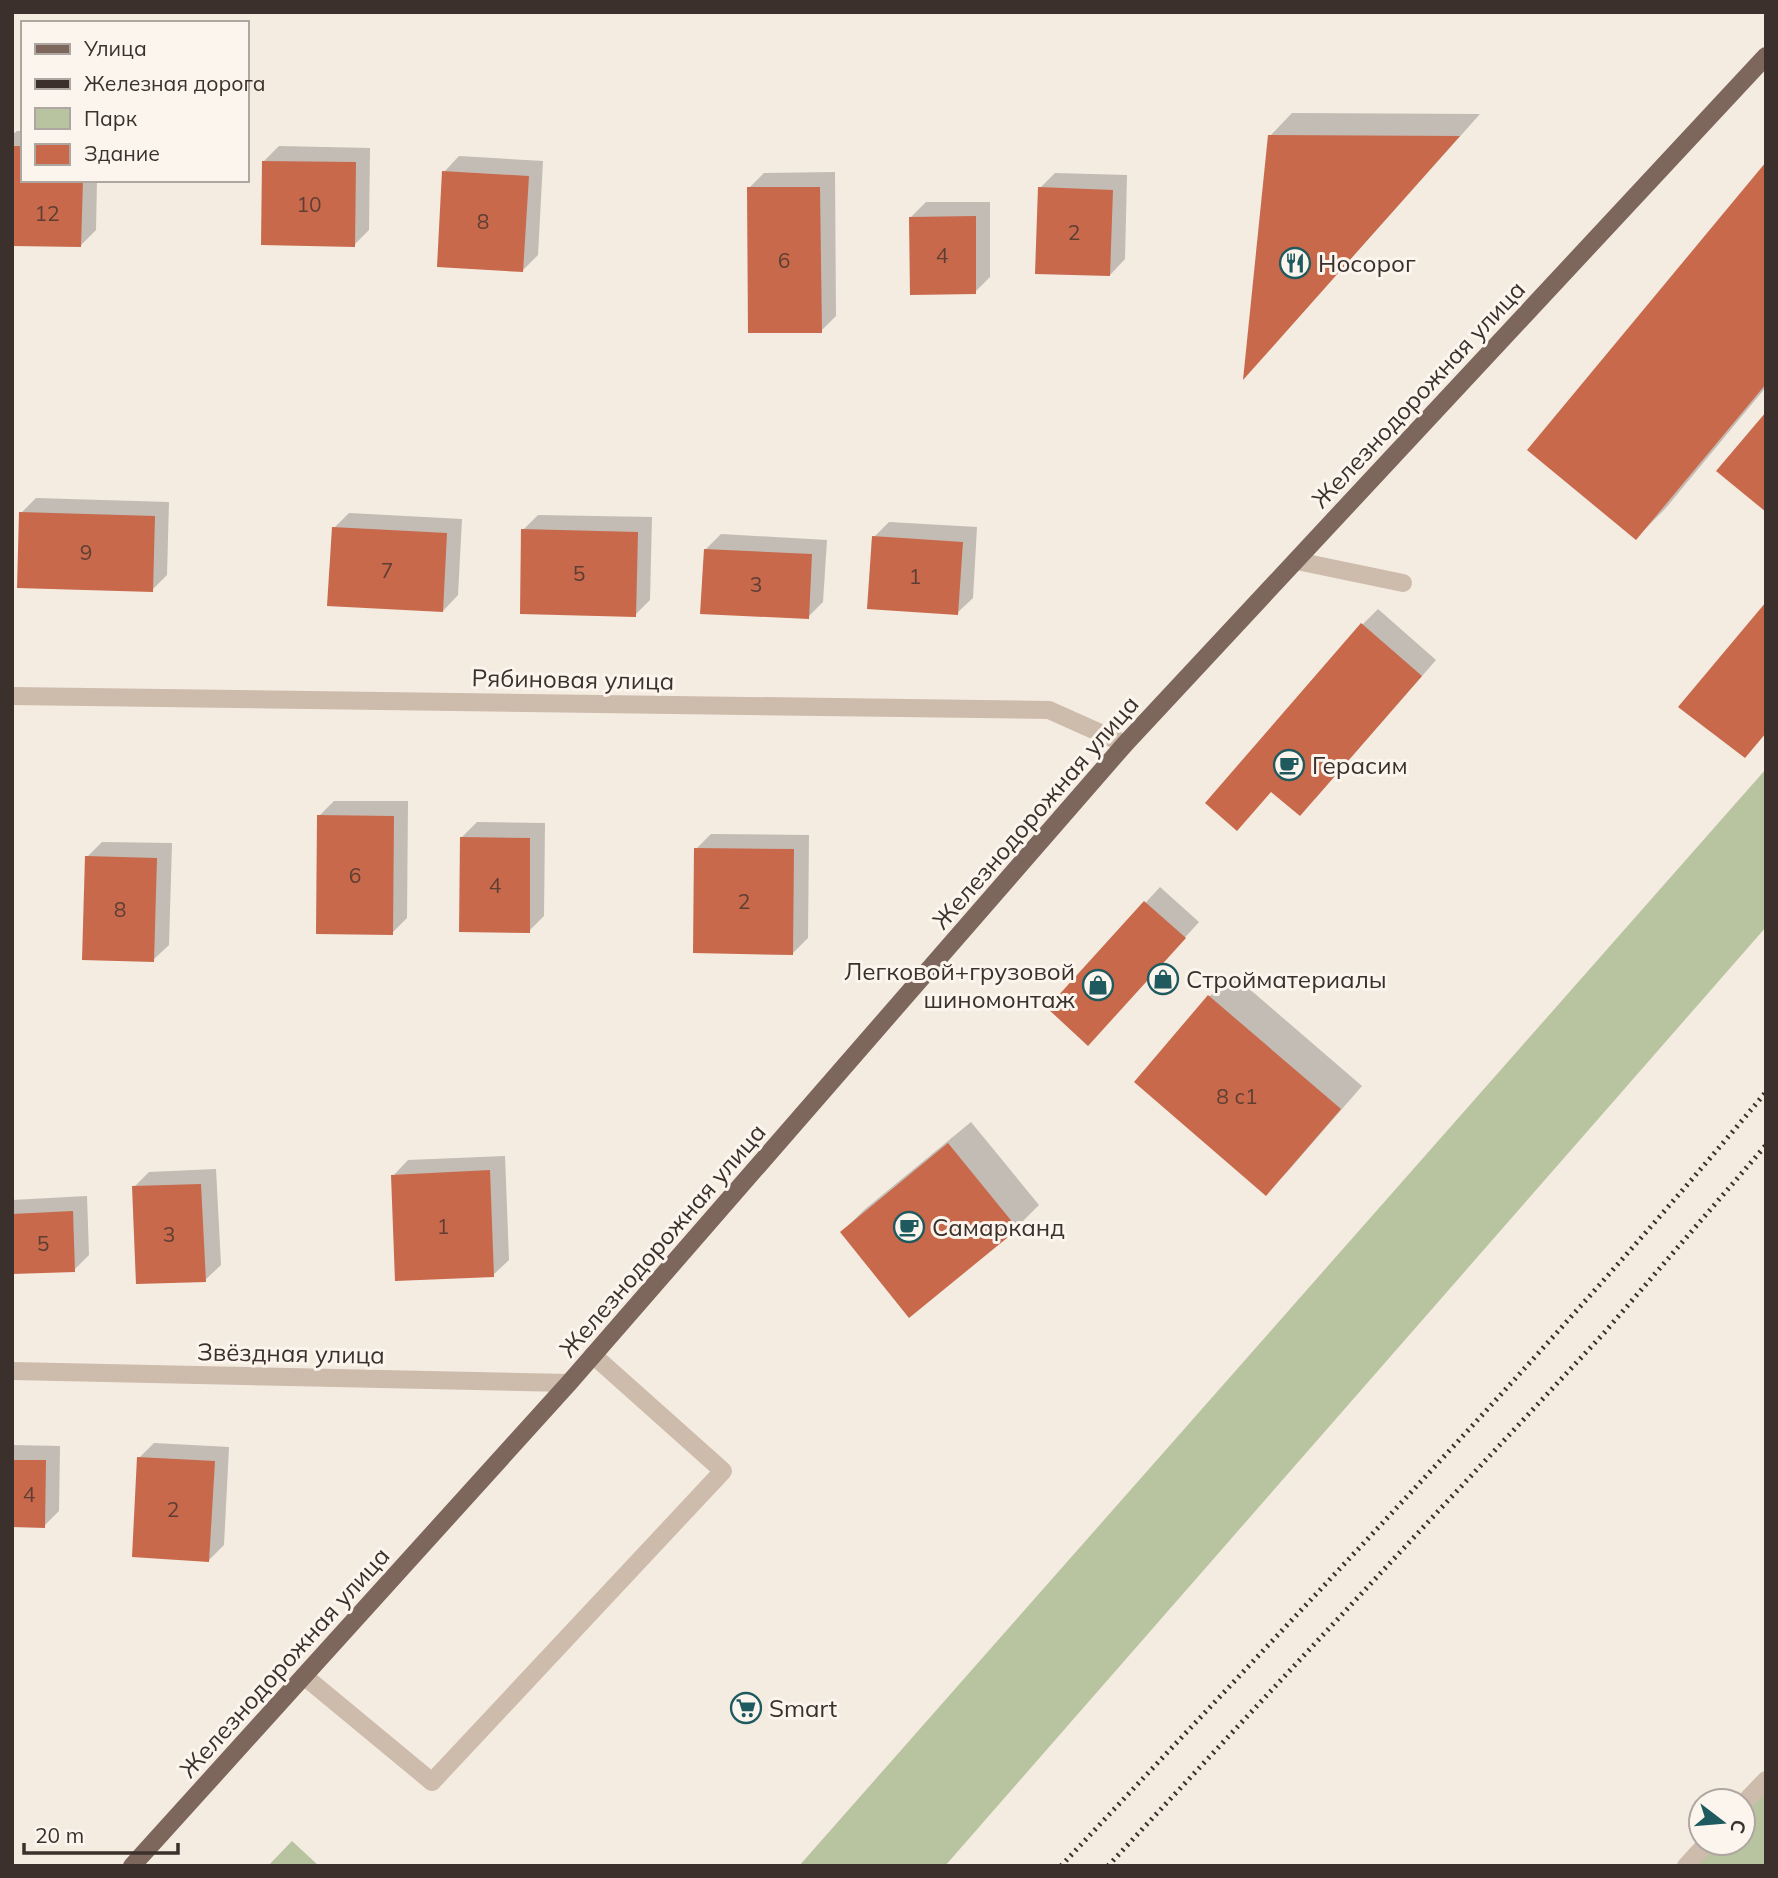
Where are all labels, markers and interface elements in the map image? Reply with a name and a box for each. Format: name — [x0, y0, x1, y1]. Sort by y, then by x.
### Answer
legend — [21, 21, 248, 182]
text: Улица — [83, 35, 147, 61]
text: Железная дорога — [84, 70, 266, 96]
text: Парк — [84, 105, 138, 131]
text: Здание — [84, 140, 160, 166]
house number: 10 — [296, 191, 322, 217]
house number: 12 — [34, 200, 60, 226]
house number: 8 — [477, 208, 489, 234]
house number: 2 — [1068, 219, 1080, 245]
house number: 4 — [936, 242, 949, 268]
restaurant icon: Носорог — [1278, 246, 1312, 280]
house number: 6 — [778, 247, 790, 273]
place label: Носорог — [1318, 248, 1416, 278]
street label: Железнодорожная улица — [1305, 274, 1531, 514]
house number: 9 — [80, 539, 92, 565]
house number: 7 — [381, 557, 393, 583]
house number: 5 — [573, 560, 585, 586]
house number: 1 — [909, 563, 921, 589]
house number: 3 — [750, 571, 762, 597]
street label: Рябиновая улица — [471, 662, 675, 696]
street label: Железнодорожная улица — [925, 689, 1145, 935]
cafe icon: Герасим — [1272, 748, 1306, 782]
place label: Герасим — [1312, 750, 1408, 780]
house number: 6 — [349, 862, 361, 888]
house number: 4 — [489, 872, 502, 898]
house number: 2 — [738, 888, 750, 914]
house number: 8 — [114, 896, 126, 922]
place label: Легковой+грузовой шиномонтаж — [844, 956, 1076, 1014]
shop icon: Стройматериалы — [1146, 962, 1180, 996]
place label: Стройматериалы — [1186, 964, 1387, 994]
shop icon: Легковой+грузовой шиномонтаж — [1081, 968, 1115, 1002]
house number: 8 с1 — [1216, 1083, 1258, 1109]
street label: Железнодорожная улица — [552, 1117, 772, 1363]
cafe icon: Самарканд — [892, 1210, 926, 1244]
place label: Самарканд — [932, 1212, 1065, 1242]
house number: 1 — [437, 1213, 449, 1239]
house number: 3 — [163, 1221, 175, 1247]
house number: 5 — [37, 1230, 49, 1256]
street label: Звёздная улица — [197, 1336, 385, 1370]
house number: 4 — [23, 1481, 36, 1507]
house number: 2 — [167, 1496, 179, 1522]
street label: Железнодорожная улица — [173, 1541, 395, 1783]
supermarket icon: Smart — [729, 1691, 763, 1725]
place label: Smart — [769, 1693, 837, 1723]
north arrow — [1687, 1787, 1757, 1857]
scale bar — [24, 1812, 178, 1856]
text: С — [1725, 1817, 1752, 1836]
text: 20 m — [35, 1822, 84, 1848]

